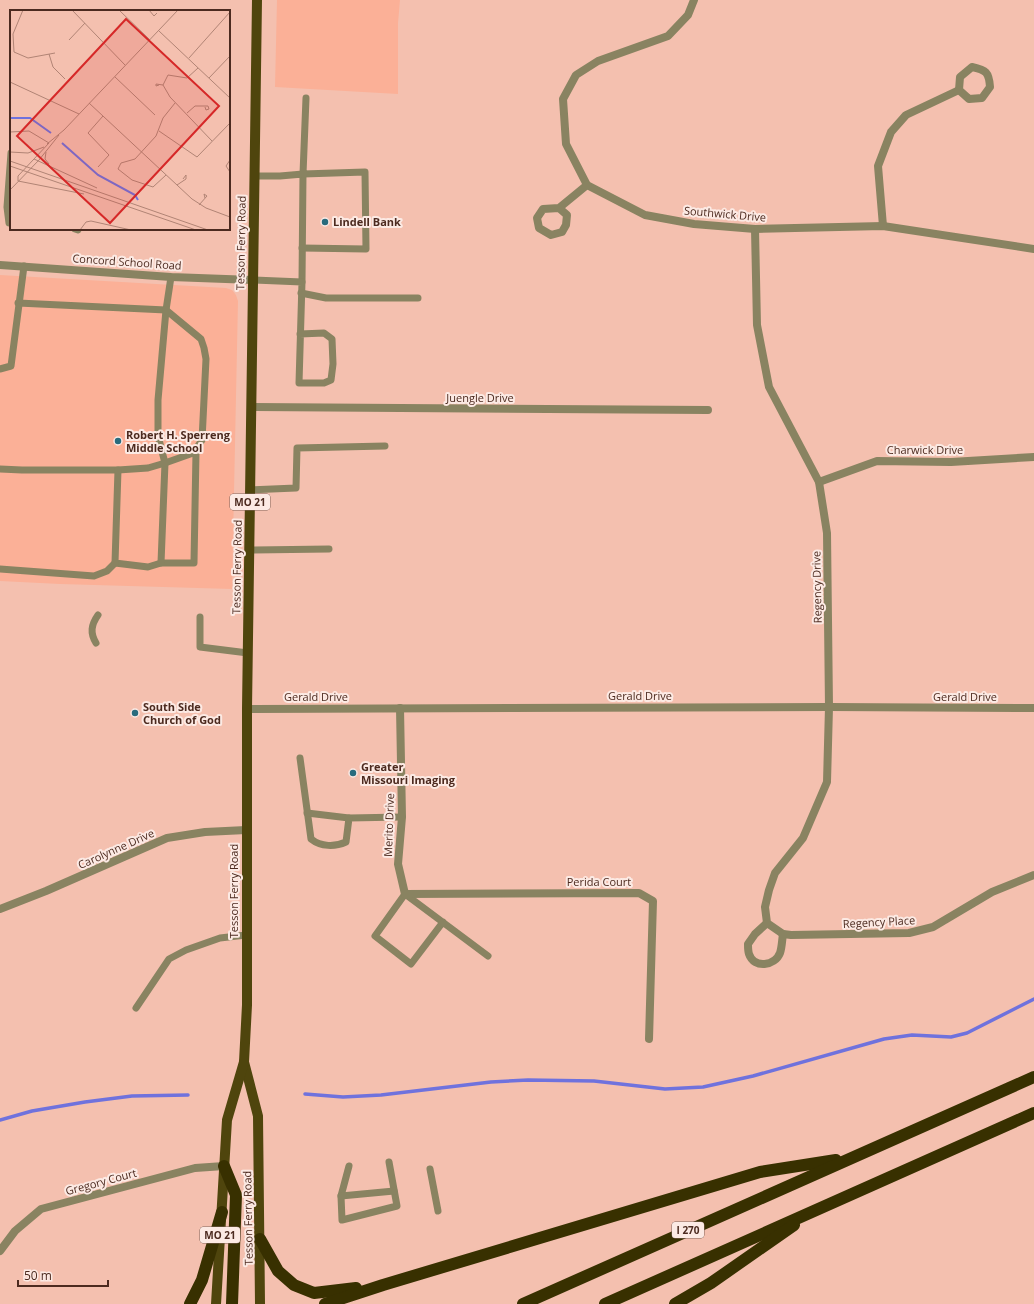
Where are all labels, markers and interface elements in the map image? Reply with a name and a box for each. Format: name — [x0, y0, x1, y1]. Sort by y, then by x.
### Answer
inset map — [10, 10, 230, 230]
street label: Tesson Ferry Road — [232, 196, 249, 290]
street label: Southwick Drive — [683, 202, 767, 225]
place label: Lindell Bank — [333, 214, 401, 229]
marker: Lindell Bank — [320, 217, 330, 227]
street label: Concord School Road — [72, 250, 182, 273]
street label: Juengle Drive — [445, 390, 514, 405]
place label: Robert H. Sperreng Middle School — [126, 427, 231, 455]
marker: Robert H. Sperreng Middle School — [113, 436, 123, 446]
street label: Charwick Drive — [887, 442, 963, 457]
road number: MO 21 — [230, 494, 270, 510]
street label: Tesson Ferry Road — [228, 520, 245, 614]
street label: Regency Drive — [808, 551, 825, 623]
street label: Gerald Drive — [608, 688, 672, 703]
street label: Gerald Drive — [284, 689, 348, 704]
street label: Gerald Drive — [933, 689, 997, 704]
place label: South Side Church of God — [143, 699, 221, 727]
marker: South Side Church of God — [130, 708, 140, 718]
place label: Greater Missouri Imaging — [361, 759, 456, 787]
marker: Greater Missouri Imaging — [348, 768, 358, 778]
street label: Merito Drive — [380, 793, 397, 857]
street label: Carolynne Drive — [75, 825, 156, 872]
street label: Tesson Ferry Road — [226, 844, 241, 938]
street label: Perida Court — [567, 874, 631, 889]
street label: Regency Place — [842, 912, 916, 931]
street label: Gregory Court — [64, 1165, 138, 1198]
street label: Tesson Ferry Road — [239, 1171, 256, 1265]
road number: I 270 — [672, 1222, 704, 1238]
road number: MO 21 — [200, 1227, 240, 1243]
scale bar — [18, 1262, 108, 1288]
text: 50 m — [24, 1267, 52, 1284]

